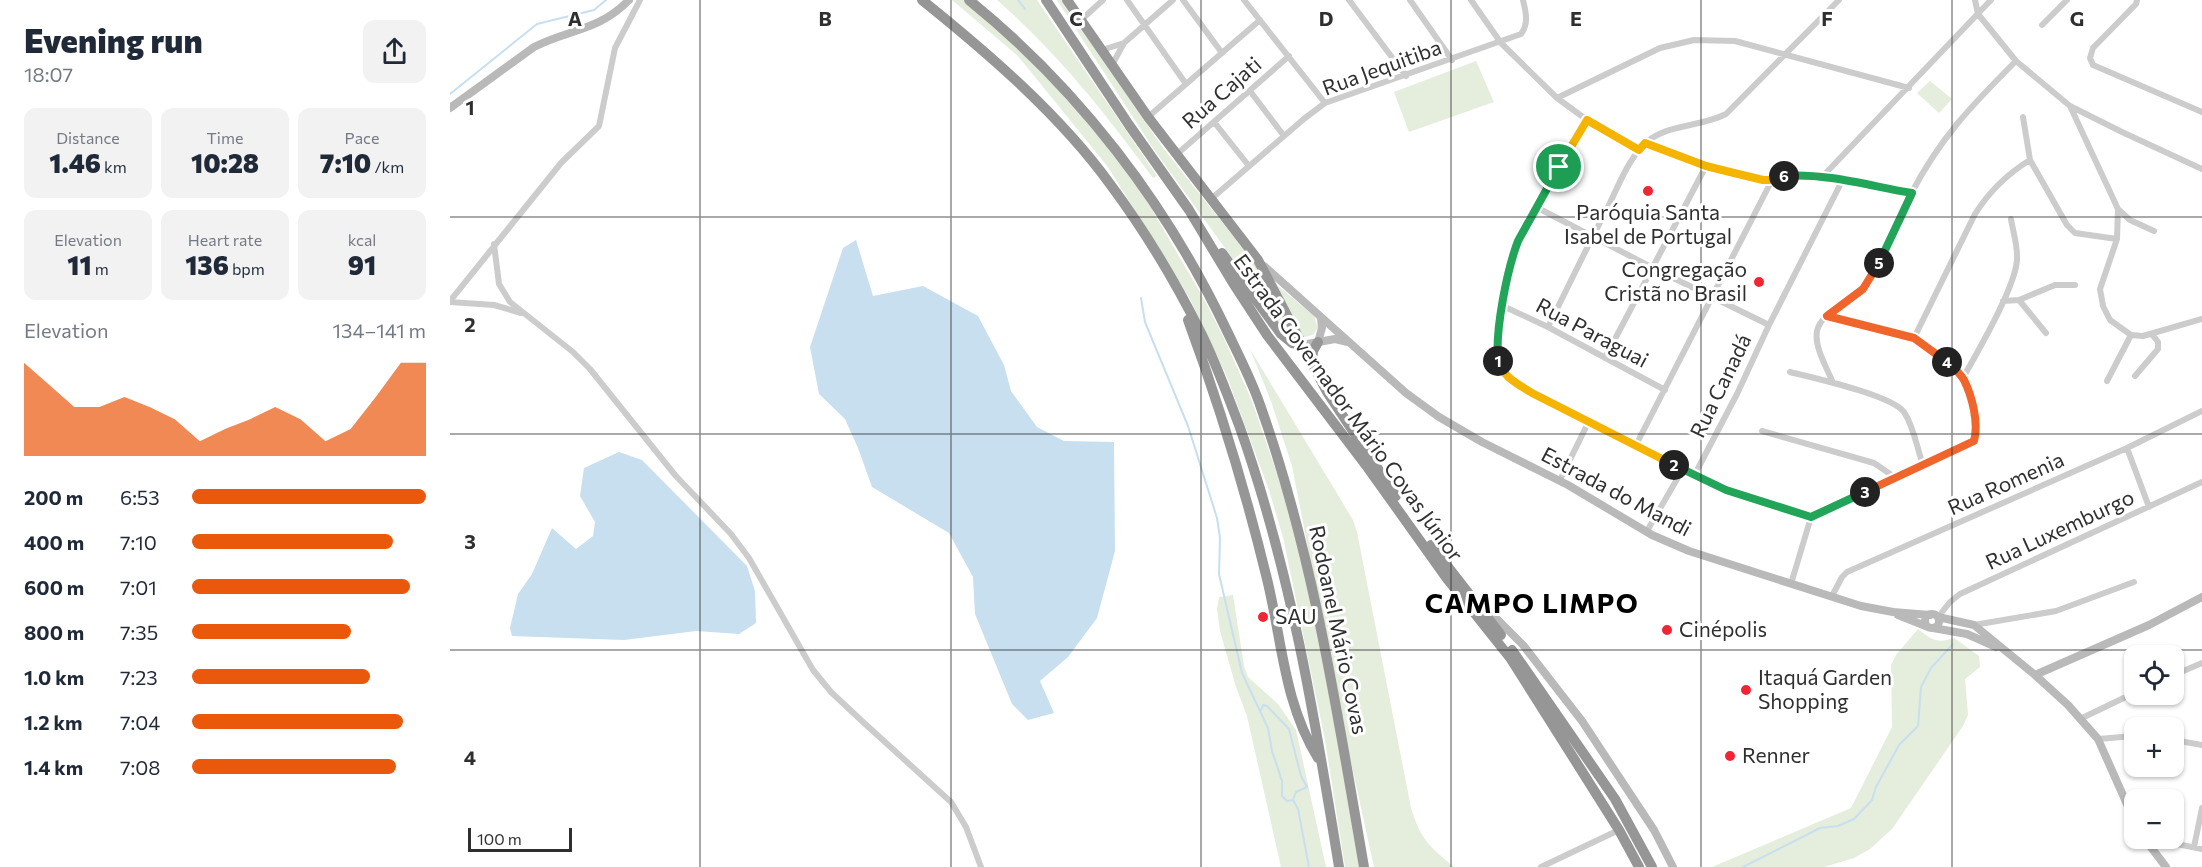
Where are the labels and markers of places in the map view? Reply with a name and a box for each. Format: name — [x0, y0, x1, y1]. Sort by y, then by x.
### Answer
pin — [1533, 141, 1584, 192]
pin: 6 — [1769, 161, 1799, 191]
marker: Paróquia Santa Isabel de Portugal — [1641, 184, 1655, 198]
place label: Paróquia Santa Isabel de Portugal — [1564, 199, 1732, 248]
pin: 5 — [1864, 248, 1894, 278]
place label: Congregação Cristã no Brasil — [1604, 256, 1747, 305]
marker: Congregação Cristã no Brasil — [1752, 275, 1766, 289]
pin: 1 — [1483, 346, 1513, 376]
pin: 4 — [1932, 347, 1962, 377]
pin: 2 — [1659, 450, 1689, 480]
pin: 3 — [1850, 477, 1880, 507]
place label: SAU — [1275, 603, 1317, 628]
marker: SAU — [1256, 610, 1270, 624]
place label: Cinépolis — [1679, 616, 1767, 641]
marker: Cinépolis — [1660, 623, 1674, 637]
place label: Itaquá Garden Shopping — [1758, 664, 1892, 713]
marker: Itaquá Garden Shopping — [1739, 683, 1753, 697]
place label: Renner — [1742, 742, 1810, 767]
marker: Renner — [1723, 749, 1737, 763]

